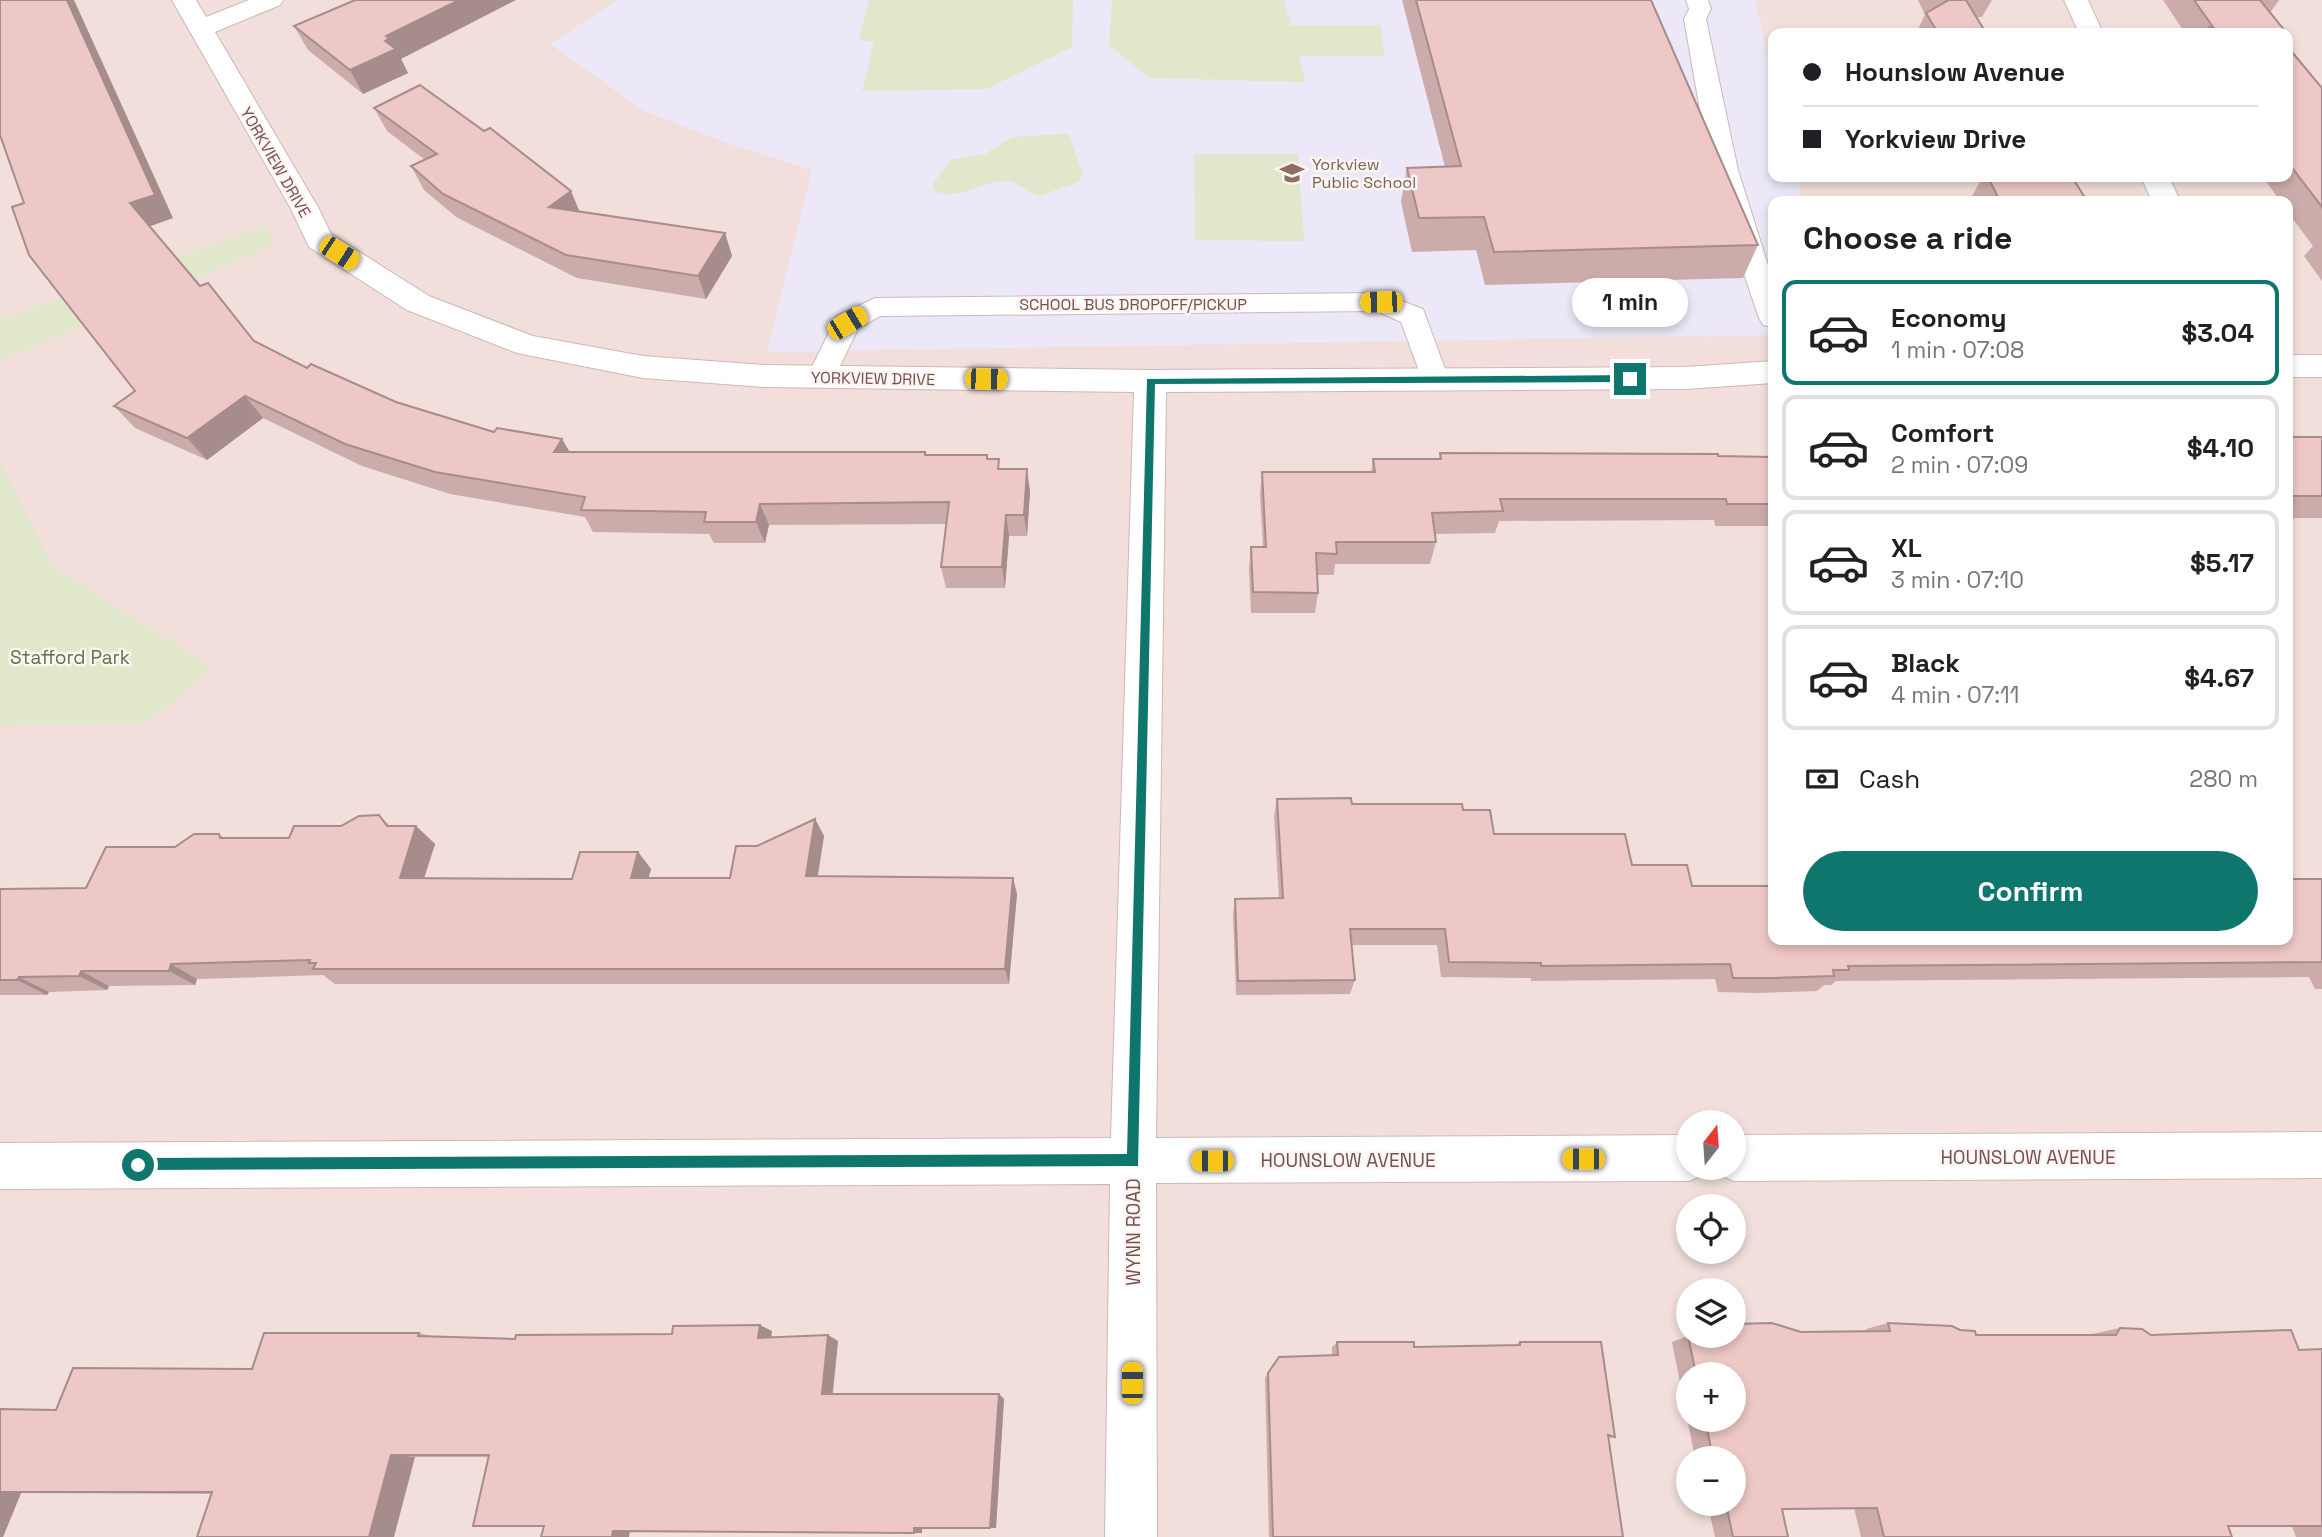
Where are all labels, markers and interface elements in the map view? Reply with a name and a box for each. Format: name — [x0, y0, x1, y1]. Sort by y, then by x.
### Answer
text: Hounslow Avenue — [1845, 55, 2065, 89]
street label: YORKVIEW DRIVE — [235, 103, 316, 221]
text: Yorkview Drive — [1845, 122, 2026, 156]
place label: Yorkview Public School — [1312, 154, 1416, 193]
school or university icon: Yorkview Public School — [1278, 159, 1306, 187]
text: Choose a ride — [1803, 218, 2013, 258]
car — [316, 233, 363, 273]
callout: 1 min — [1572, 278, 1688, 326]
text: 1 min — [1602, 287, 1658, 317]
car — [1360, 291, 1403, 313]
street label: SCHOOL BUS DROPOFF/PICKUP — [1019, 294, 1247, 315]
icon: car — [1807, 301, 1870, 364]
text: Economy — [1891, 301, 2007, 335]
car — [824, 303, 871, 343]
text: $3.04 — [2182, 316, 2254, 350]
text: 1 min · 07:08 — [1891, 335, 2024, 365]
route end — [1614, 363, 1646, 395]
street label: YORKVIEW DRIVE — [811, 367, 935, 390]
car — [965, 368, 1008, 390]
icon: car — [1807, 416, 1870, 479]
text: Comfort — [1891, 416, 1994, 450]
text: $4.10 — [2187, 431, 2254, 465]
text: 2 min · 07:09 — [1891, 450, 2028, 480]
icon: car — [1807, 531, 1870, 594]
text: XL — [1891, 531, 1922, 565]
text: $5.17 — [2190, 546, 2254, 580]
text: 3 min · 07:10 — [1891, 565, 2024, 595]
park label: Stafford Park — [10, 645, 130, 670]
icon: car — [1807, 646, 1870, 709]
text: Black — [1891, 646, 1960, 680]
text: $4.67 — [2184, 661, 2254, 695]
text: 4 min · 07:11 — [1891, 680, 2019, 710]
icon: cash — [1803, 760, 1841, 798]
text: Cash — [1859, 762, 1920, 796]
text: 280 m — [2189, 764, 2258, 794]
button: Confirm — [1803, 851, 2258, 931]
north arrow — [1676, 1110, 1746, 1180]
map controls — [1676, 1110, 1746, 1516]
street label: HOUNSLOW AVENUE — [1940, 1145, 2116, 1170]
street label: HOUNSLOW AVENUE — [1260, 1148, 1436, 1173]
route start — [122, 1149, 154, 1181]
car — [1563, 1149, 1605, 1170]
car — [1192, 1151, 1234, 1172]
street label: WYNN ROAD — [1121, 1178, 1146, 1286]
button: locate — [1676, 1194, 1746, 1264]
button: layers — [1676, 1278, 1746, 1348]
car — [1122, 1362, 1143, 1404]
button: + — [1676, 1362, 1746, 1432]
button: − — [1676, 1446, 1746, 1516]

